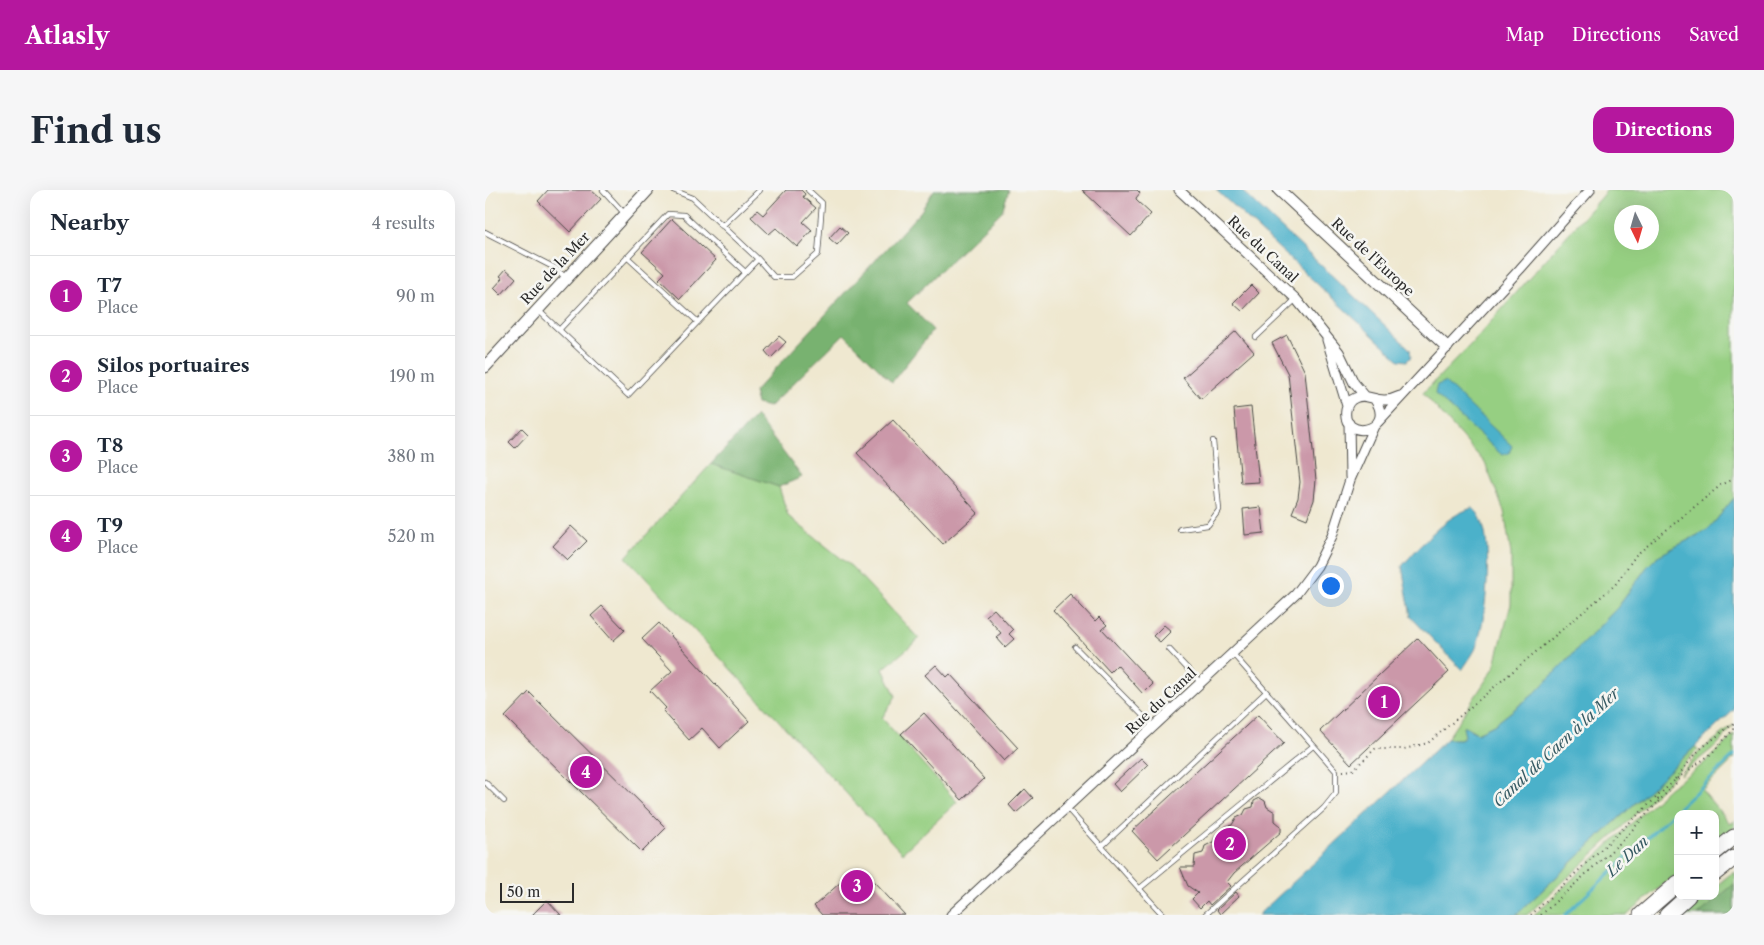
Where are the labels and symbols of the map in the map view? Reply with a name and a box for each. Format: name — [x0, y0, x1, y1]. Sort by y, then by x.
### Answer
north arrow — [1614, 205, 1659, 250]
street label: Rue du Canal — [1224, 212, 1302, 286]
street label: Rue de l'Europe — [1328, 214, 1418, 300]
street label: Rue de la Mer — [517, 228, 593, 308]
your location — [1318, 573, 1344, 599]
street label: Rue du Canal — [1122, 664, 1200, 738]
pin: 1 — [1368, 683, 1400, 721]
water label: Canal de Caen à la Mer — [1489, 683, 1624, 811]
pin: 4 — [570, 753, 602, 791]
pin: 2 — [1214, 825, 1246, 863]
water label: Le Dan — [1601, 832, 1652, 881]
pin: 3 — [841, 867, 873, 905]
scale bar — [500, 880, 574, 903]

